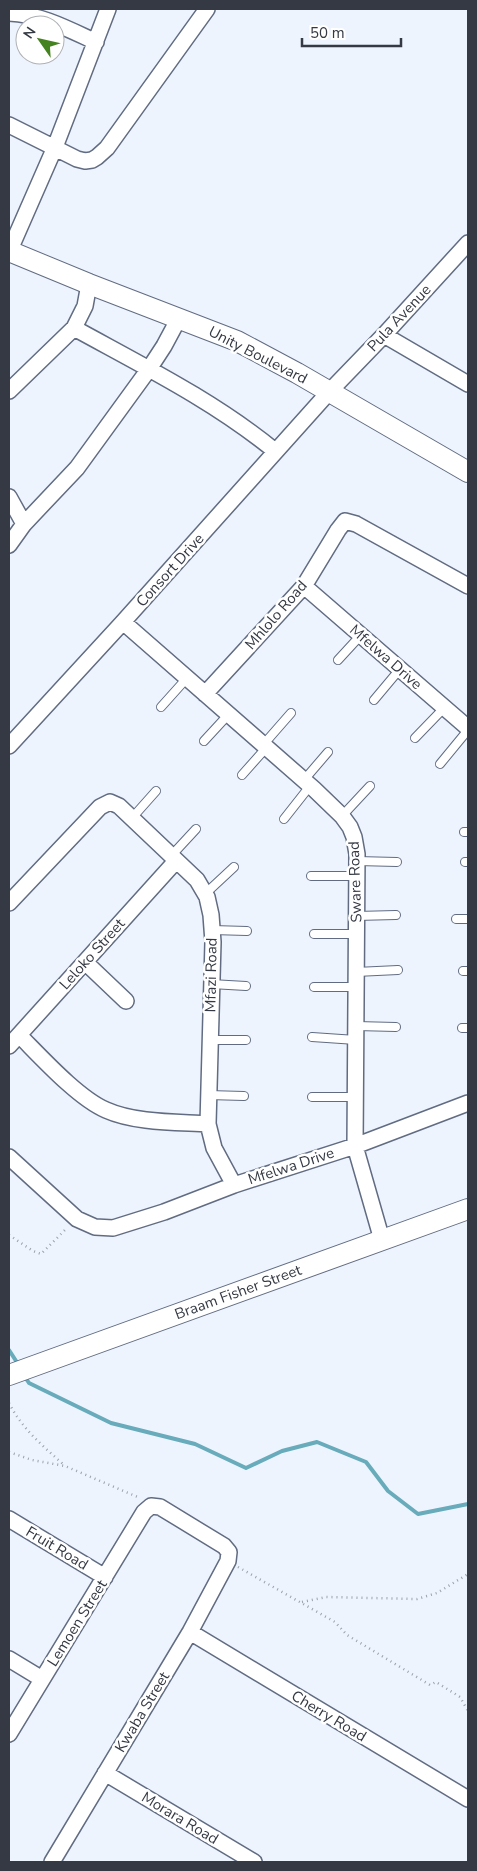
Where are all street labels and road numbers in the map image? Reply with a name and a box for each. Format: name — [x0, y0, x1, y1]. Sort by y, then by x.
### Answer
street label: Pula Avenue — [363, 280, 435, 356]
street label: Unity Boulevard — [205, 321, 311, 389]
street label: Consort Drive — [132, 529, 208, 611]
street label: Mhlolo Road — [240, 576, 312, 654]
street label: Mfelwa Drive — [346, 620, 426, 694]
street label: Sware Road — [344, 841, 366, 923]
street label: Leloko Street — [55, 914, 130, 994]
street label: Mfazi Road — [200, 937, 222, 1013]
street label: Mfelwa Drive — [245, 1143, 337, 1189]
street label: Braam Fisher Street — [172, 1260, 305, 1324]
street label: Fruit Road — [22, 1522, 92, 1574]
street label: Lemoen Street — [42, 1575, 112, 1670]
street label: Kwaba Street — [110, 1667, 174, 1756]
street label: Cherry Road — [288, 1686, 370, 1746]
street label: Morara Road — [138, 1787, 222, 1849]

